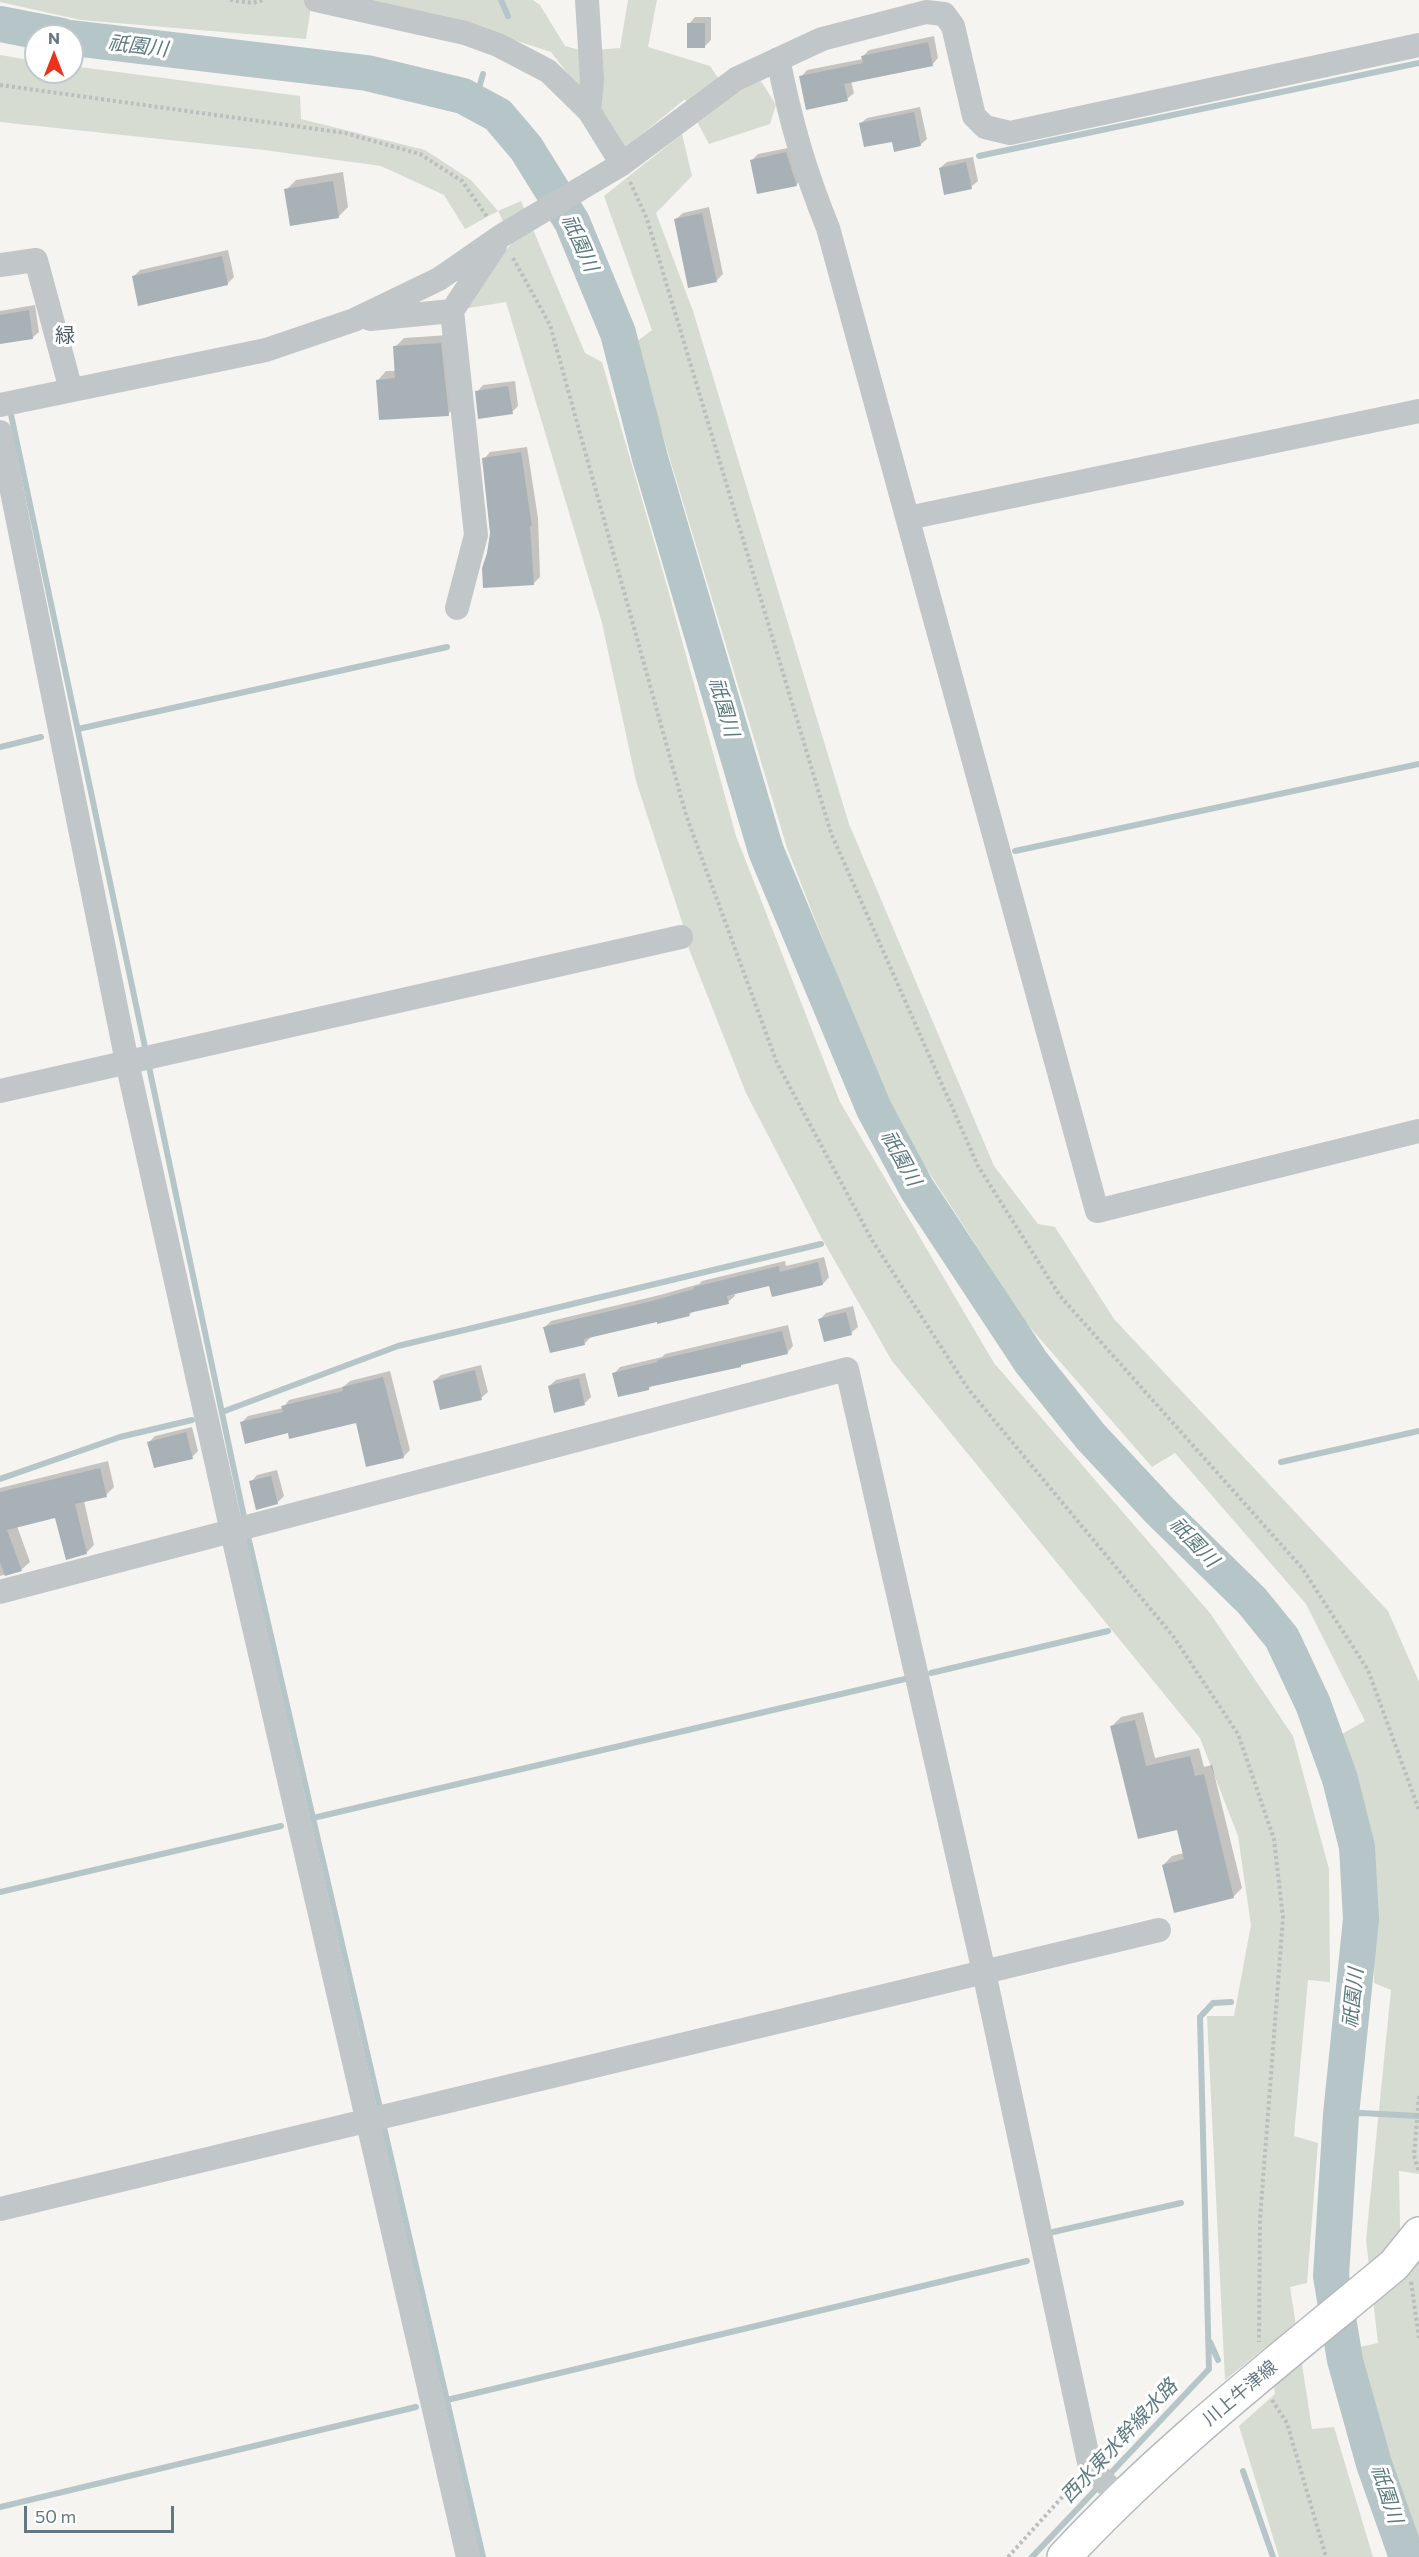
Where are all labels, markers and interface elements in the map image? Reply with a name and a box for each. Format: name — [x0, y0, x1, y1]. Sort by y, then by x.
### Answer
north arrow — [24, 24, 84, 84]
text: N — [48, 28, 60, 47]
water label: 祇園川 — [107, 30, 169, 62]
water label: 祇園川 — [557, 211, 603, 275]
district label: 緑 — [55, 323, 75, 347]
water label: 祇園川 — [704, 675, 744, 739]
water label: 祇園川 — [876, 1126, 926, 1190]
water label: 祇園川 — [1165, 1512, 1223, 1572]
water label: 祇園川 — [1338, 1967, 1368, 2029]
street label: 川上牛津線 — [1199, 2356, 1281, 2430]
water label: 西水東水幹線水路 — [1056, 2374, 1182, 2508]
water label: 祇園川 — [1366, 2462, 1408, 2526]
scale bar — [27, 2494, 177, 2532]
text: 50 m — [35, 2505, 76, 2527]

